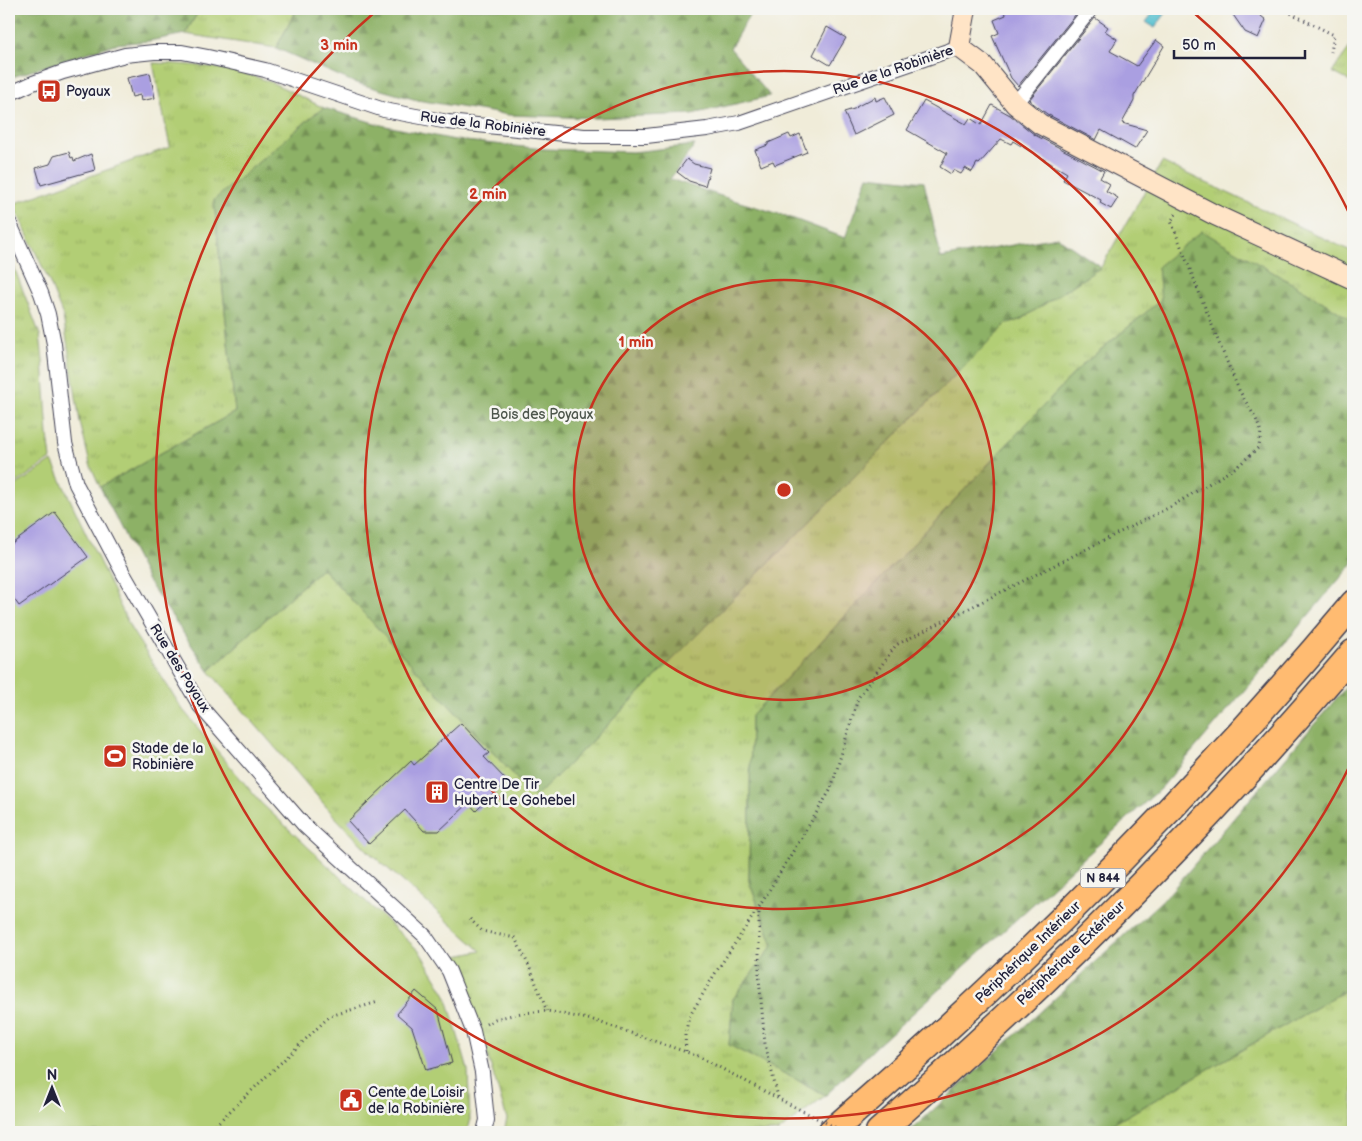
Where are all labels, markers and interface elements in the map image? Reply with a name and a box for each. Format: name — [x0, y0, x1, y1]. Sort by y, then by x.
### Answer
scale bar — [1174, 28, 1306, 60]
text: 3 min — [320, 36, 358, 55]
text: 50 m — [1182, 36, 1216, 55]
street label: Rue de la Robinière — [830, 41, 956, 99]
bus stop icon: Poyaux — [36, 78, 62, 104]
place label: Poyaux — [66, 83, 111, 100]
street label: Rue de la Robinière — [419, 108, 547, 140]
text: 2 min — [469, 185, 507, 204]
text: 1 min — [618, 333, 654, 352]
park label: Bois des Poyaux — [491, 406, 594, 423]
centre of rings — [775, 481, 793, 499]
street label: Rue des Poyaux — [146, 621, 214, 716]
place label: Stade de la Robinière — [132, 740, 204, 773]
sports icon: Stade de la Robinière — [102, 743, 128, 769]
place label: Centre De Tir Hubert Le Gohebel — [454, 776, 575, 809]
building icon: Centre De Tir Hubert Le Gohebel — [424, 779, 450, 805]
road number: N 844 — [1080, 868, 1126, 888]
street label: Périphérique Extérieur — [1014, 896, 1129, 1009]
street label: Périphérique Intérieur — [972, 897, 1085, 1007]
north arrow — [28, 1064, 78, 1114]
text: N — [47, 1067, 57, 1084]
place label: Cente de Loisir de la Robinière — [368, 1084, 465, 1117]
public building icon: Cente de Loisir de la Robinière — [338, 1087, 364, 1113]

